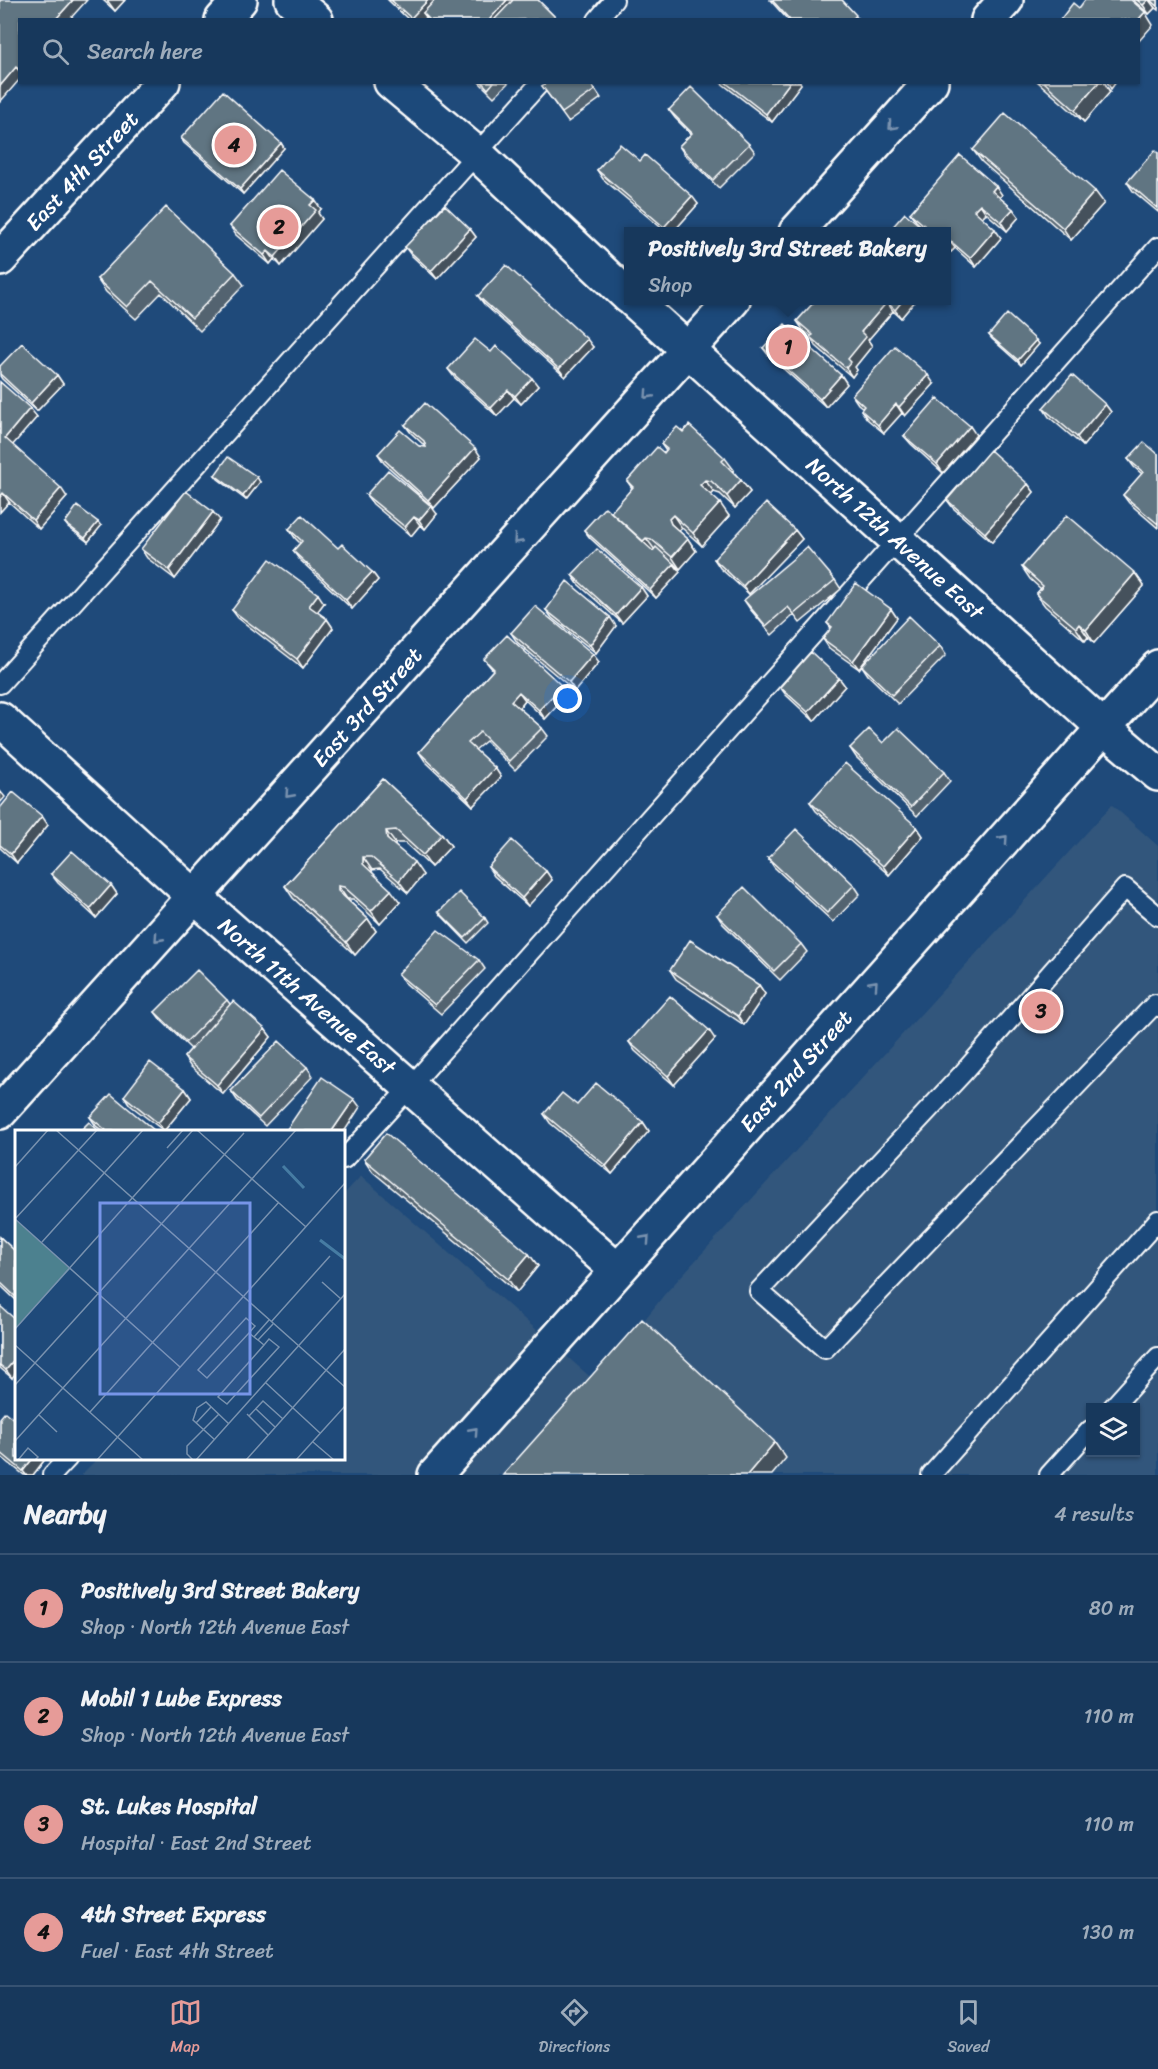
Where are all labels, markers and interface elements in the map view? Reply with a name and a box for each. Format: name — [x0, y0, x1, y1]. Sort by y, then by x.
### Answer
search box — [18, 18, 1140, 84]
text: Search here — [87, 32, 203, 71]
icon: search — [39, 35, 72, 68]
street label: East 4th Street — [15, 101, 149, 240]
one-way arrow — [888, 119, 899, 130]
pin: 4 — [214, 122, 254, 168]
pin: 2 — [260, 204, 298, 250]
popup — [624, 227, 951, 305]
text: Positively 3rd Street Bakery — [648, 229, 927, 268]
text: Shop — [648, 268, 692, 303]
pin: 1 — [768, 324, 808, 370]
one-way arrow — [644, 388, 655, 398]
street label: North 12th Avenue East — [797, 447, 994, 630]
one-way arrow — [513, 533, 524, 543]
street label: East 3rd Street — [302, 637, 433, 776]
your location — [553, 684, 582, 713]
one-way arrow — [285, 787, 296, 798]
one-way arrow — [997, 835, 1008, 846]
street label: North 11th Avenue East — [209, 907, 406, 1086]
one-way arrow — [154, 932, 165, 942]
one-way arrow — [867, 980, 878, 991]
pin: 3 — [1022, 988, 1060, 1034]
street label: East 2nd Street — [730, 1000, 863, 1142]
inset map — [15, 1130, 345, 1460]
one-way arrow — [639, 1235, 650, 1246]
map controls — [1086, 1403, 1140, 1457]
button: layers — [1086, 1403, 1140, 1457]
one-way arrow — [467, 1427, 478, 1438]
text: Nearby — [24, 1491, 106, 1537]
text: 4 results — [1054, 1497, 1134, 1532]
text: Positively 3rd Street Bakery — [81, 1571, 360, 1610]
text: 1 — [39, 1591, 48, 1626]
text: 80 m — [1089, 1591, 1134, 1626]
text: Shop · North 12th Avenue East — [81, 1610, 349, 1645]
text: Mobil 1 Lube Express — [81, 1679, 282, 1718]
text: 2 — [38, 1699, 49, 1734]
text: 110 m — [1084, 1699, 1134, 1734]
text: Shop · North 12th Avenue East — [81, 1718, 349, 1753]
text: St. Lukes Hospital — [81, 1787, 257, 1826]
text: 3 — [38, 1807, 49, 1842]
text: 110 m — [1084, 1807, 1134, 1842]
text: Hospital · East 2nd Street — [81, 1826, 311, 1861]
text: 4th Street Express — [81, 1895, 266, 1934]
text: 4 — [37, 1915, 50, 1950]
text: 130 m — [1081, 1915, 1134, 1950]
text: Fuel · East 4th Street — [81, 1934, 274, 1969]
tab: Map — [169, 1996, 202, 2061]
tab: Directions — [539, 1996, 610, 2061]
tab: Saved — [947, 1996, 989, 2061]

